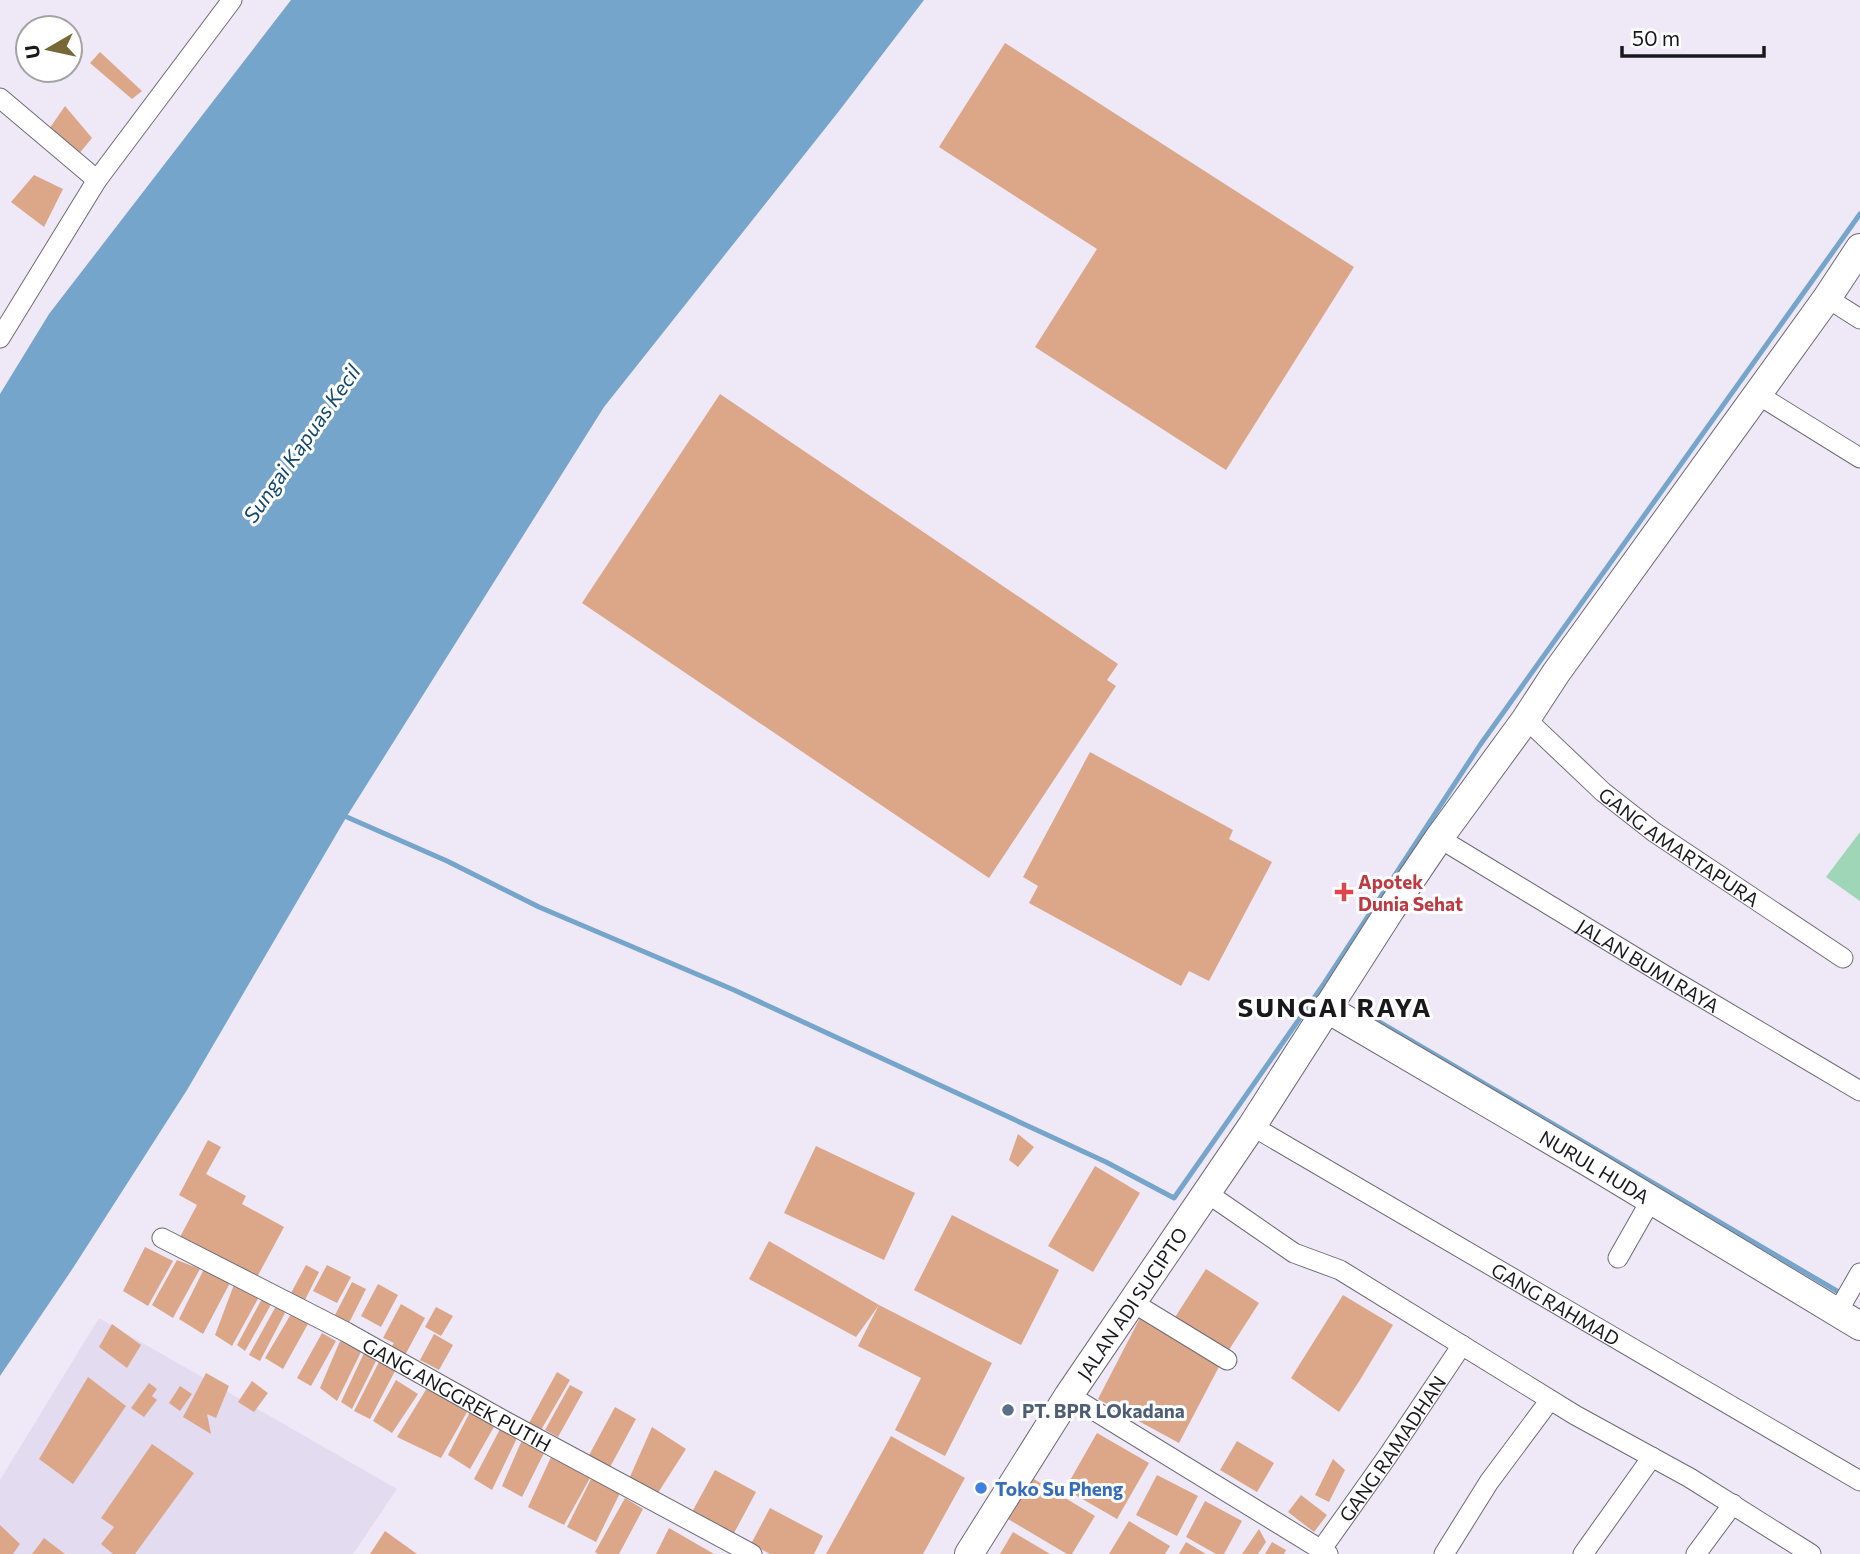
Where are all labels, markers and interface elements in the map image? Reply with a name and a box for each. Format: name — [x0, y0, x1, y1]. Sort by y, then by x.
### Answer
north arrow — [14, 14, 84, 84]
scale bar — [1622, 14, 1764, 58]
text: 50 m — [1632, 25, 1680, 50]
text: U — [19, 43, 44, 60]
water label: Sungai Kapuas Kecil — [237, 359, 365, 527]
street label: GANG AMARTAPURA — [1595, 782, 1764, 911]
place label: Apotek Dunia Sehat — [1358, 870, 1463, 915]
marker: Apotek Dunia Sehat — [1336, 884, 1352, 900]
street label: JALAN BUMI RAYA — [1573, 913, 1724, 1017]
district label: SUNGAI RAYA — [1238, 991, 1432, 1022]
street label: NURUL HUDA — [1536, 1125, 1654, 1208]
street label: JALAN ADI SUCIPTO — [1072, 1223, 1191, 1384]
street label: GANG RAHMAD — [1488, 1257, 1624, 1350]
street label: GANG ANGGREK PUTIH — [359, 1332, 556, 1455]
street label: GANG RAMADHAN — [1334, 1371, 1450, 1526]
place label: PT. BPR LOkadana — [1022, 1399, 1185, 1422]
marker: PT. BPR LOkadana — [1000, 1402, 1016, 1418]
place label: Toko Su Pheng — [995, 1477, 1124, 1500]
marker: Toko Su Pheng — [973, 1480, 989, 1496]

